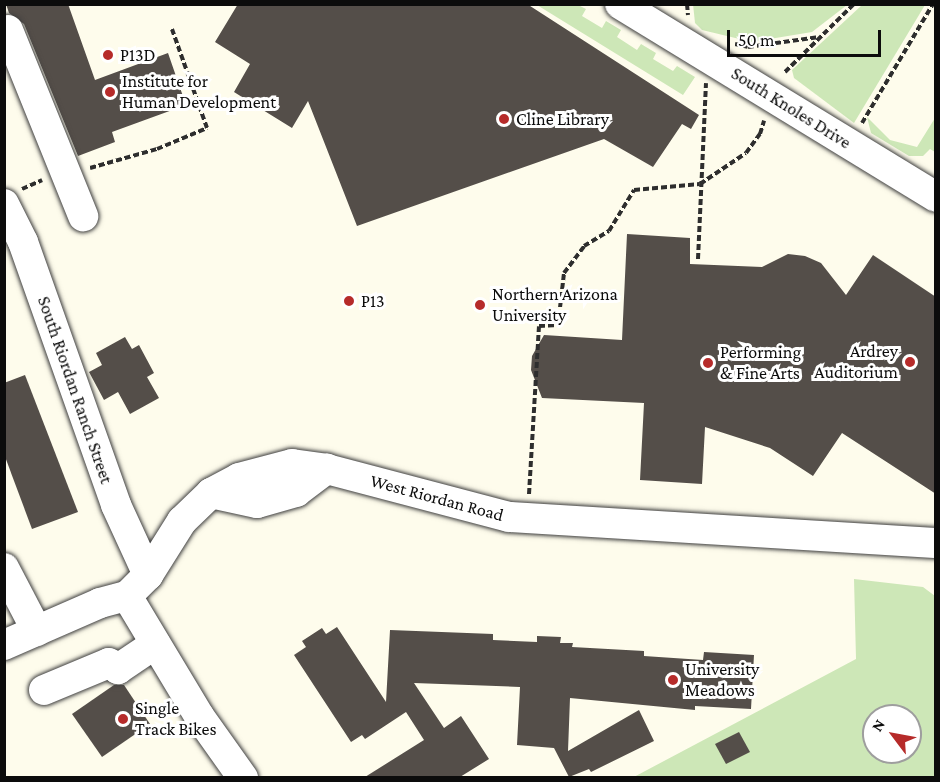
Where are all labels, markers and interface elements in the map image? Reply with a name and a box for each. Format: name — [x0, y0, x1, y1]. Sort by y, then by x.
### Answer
scale bar — [730, 18, 884, 56]
text: 50 m — [738, 30, 775, 50]
place label: P13D — [120, 44, 156, 66]
marker: P13D — [101, 48, 115, 62]
street label: South Knoles Drive — [727, 63, 855, 153]
place label: Institute for Human Development — [122, 71, 276, 113]
marker: Institute for Human Development — [103, 85, 117, 99]
place label: Cline Library — [516, 108, 609, 130]
marker: Cline Library — [497, 112, 511, 126]
place label: Northern Arizona University — [492, 284, 618, 326]
place label: P13 — [361, 290, 385, 312]
street label: South Riordan Ranch Street — [33, 293, 117, 487]
marker: P13 — [342, 294, 356, 308]
marker: Northern Arizona University — [473, 298, 487, 312]
place label: Ardrey Auditorium — [814, 341, 898, 384]
place label: Performing & Fine Arts — [720, 342, 801, 385]
marker: Ardrey Auditorium — [903, 355, 917, 369]
marker: Performing & Fine Arts — [701, 356, 715, 370]
street label: West Riordan Road — [368, 470, 506, 526]
place label: University Meadows — [685, 659, 759, 702]
marker: University Meadows — [666, 673, 680, 687]
place label: Single Track Bikes — [135, 698, 217, 740]
north arrow — [862, 704, 922, 764]
marker: Single Track Bikes — [116, 712, 130, 726]
text: N — [868, 716, 888, 734]

